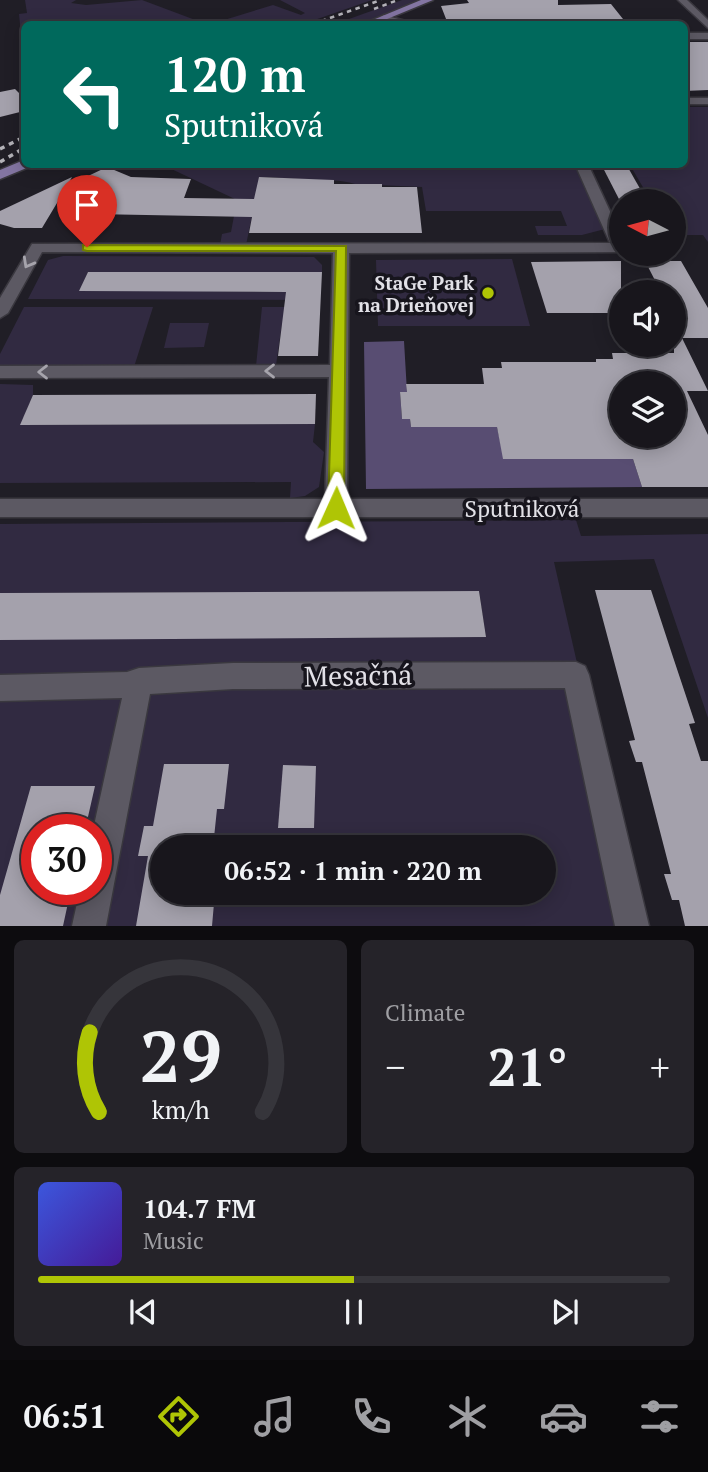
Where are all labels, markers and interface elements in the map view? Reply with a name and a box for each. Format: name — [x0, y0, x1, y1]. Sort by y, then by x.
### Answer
text: 120 m — [164, 41, 306, 106]
icon: left — [49, 49, 140, 140]
text: Sputniková — [164, 104, 324, 146]
pin — [57, 175, 117, 247]
icon: arrive — [68, 186, 106, 224]
north arrow — [609, 189, 686, 266]
map controls — [609, 189, 686, 448]
one-way arrow — [23, 256, 36, 269]
place label: StaGe Park na Drieňovej — [358, 270, 475, 317]
button: sound — [609, 280, 686, 357]
marker: StaGe Park na Drieňovej — [480, 285, 496, 301]
one-way arrow — [37, 364, 47, 380]
one-way arrow — [264, 364, 275, 379]
button: layers — [609, 371, 686, 448]
position arrow — [299, 471, 373, 545]
street label: Sputniková — [465, 493, 580, 524]
street label: Mesačná — [303, 656, 413, 694]
speed limit sign: 30 — [21, 814, 112, 905]
text: 06:52 · 1 min · 220 m — [224, 853, 482, 887]
text: Climate — [385, 997, 465, 1028]
text: 29 — [139, 1007, 222, 1104]
text: 21° — [487, 1032, 568, 1101]
text: − — [385, 1042, 405, 1092]
text: + — [650, 1042, 670, 1092]
text: km/h — [152, 1093, 210, 1126]
text: 104.7 FM — [143, 1191, 256, 1225]
text: Music — [143, 1225, 204, 1256]
icon: previous — [124, 1293, 162, 1331]
icon: pause — [335, 1293, 373, 1331]
icon: next — [546, 1293, 584, 1331]
icon: directions — [154, 1392, 203, 1441]
icon: music — [250, 1392, 299, 1441]
icon: phone — [347, 1392, 396, 1441]
icon: climate — [443, 1392, 492, 1441]
icon: car — [539, 1392, 588, 1441]
icon: filters — [635, 1392, 684, 1441]
text: 06:51 — [24, 1395, 107, 1437]

